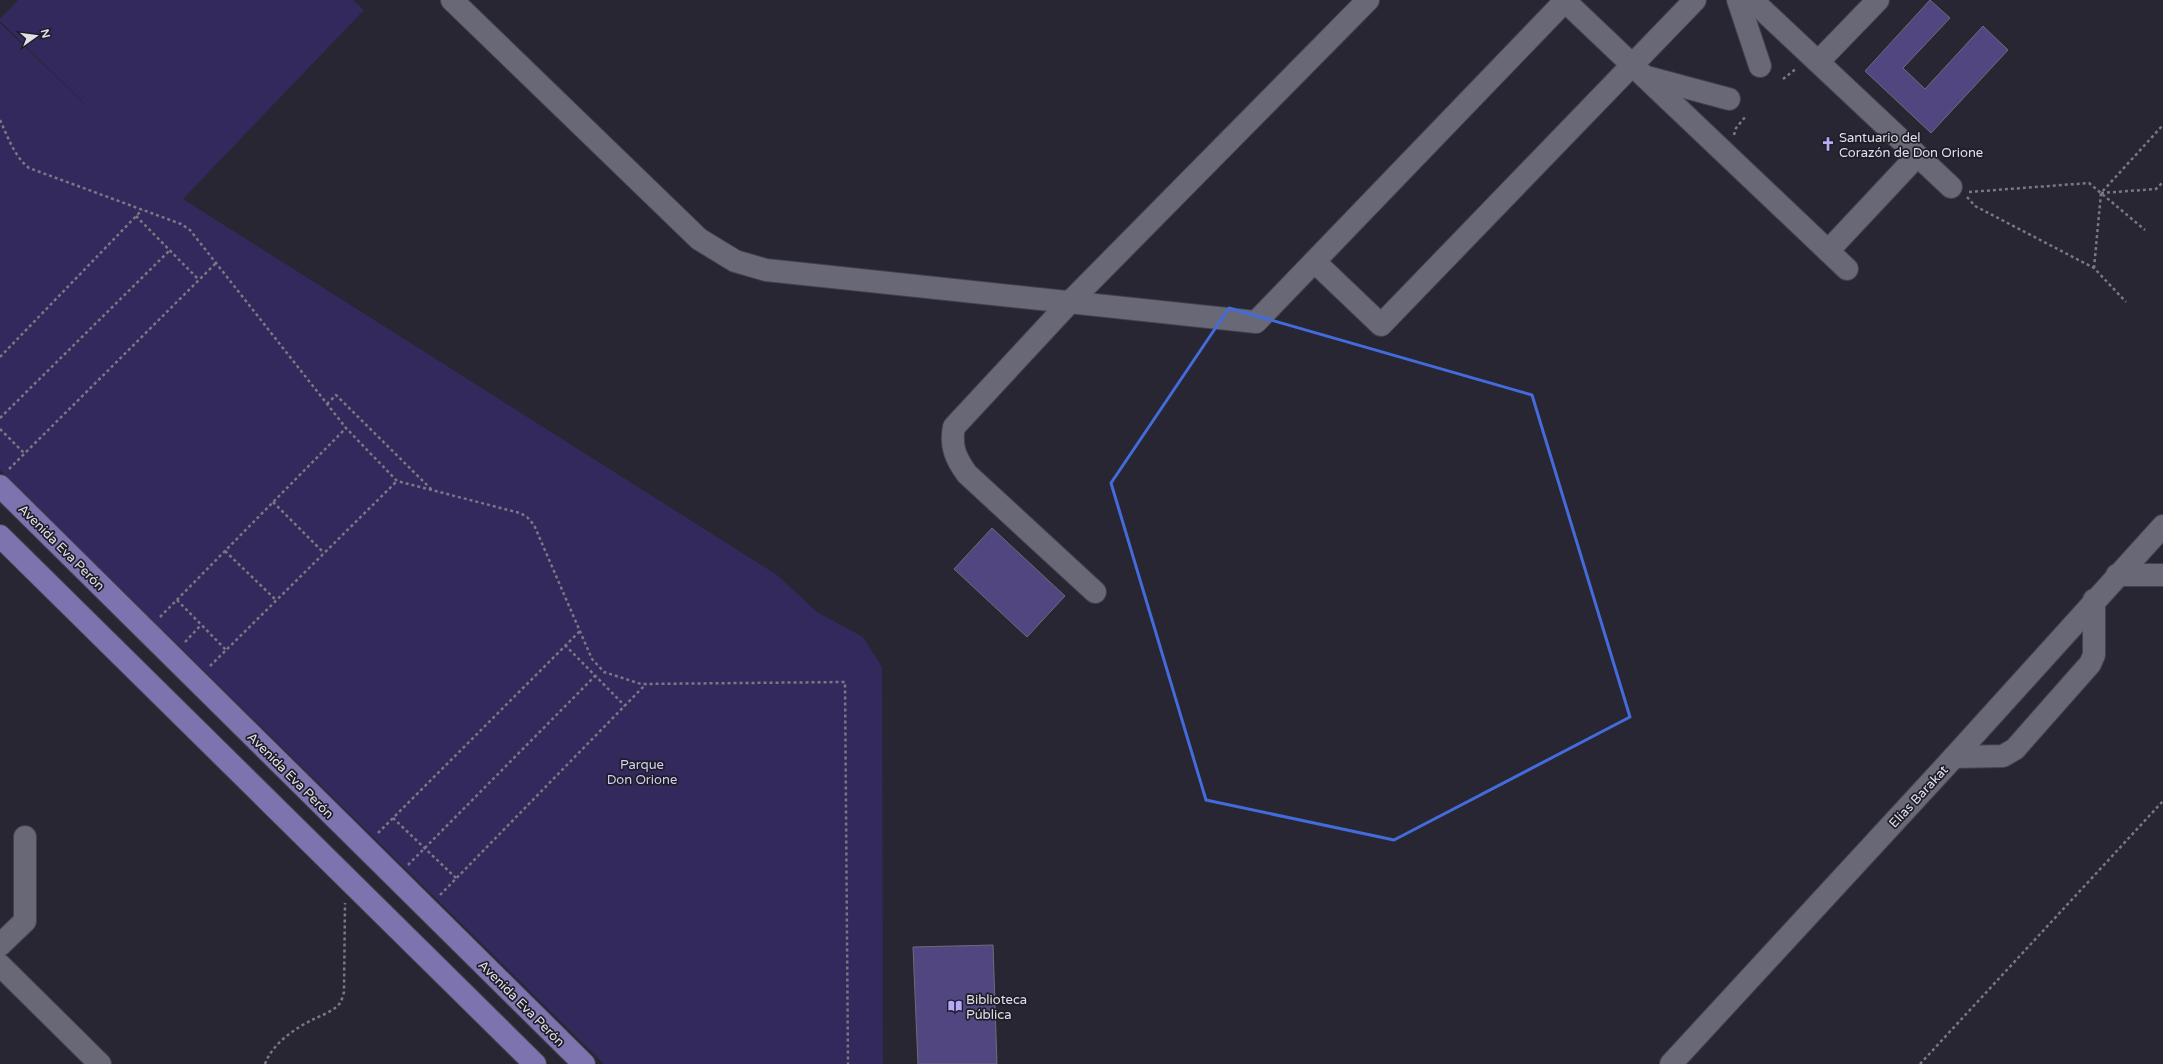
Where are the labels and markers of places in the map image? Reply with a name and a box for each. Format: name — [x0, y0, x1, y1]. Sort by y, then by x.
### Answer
place label: Santuario del Corazón de Don Orione — [1839, 130, 1983, 161]
church icon: Santuario del Corazón de Don Orione — [1820, 136, 1836, 152]
place label: Biblioteca Pública — [966, 992, 1027, 1023]
library icon: Biblioteca Pública — [947, 998, 963, 1014]

